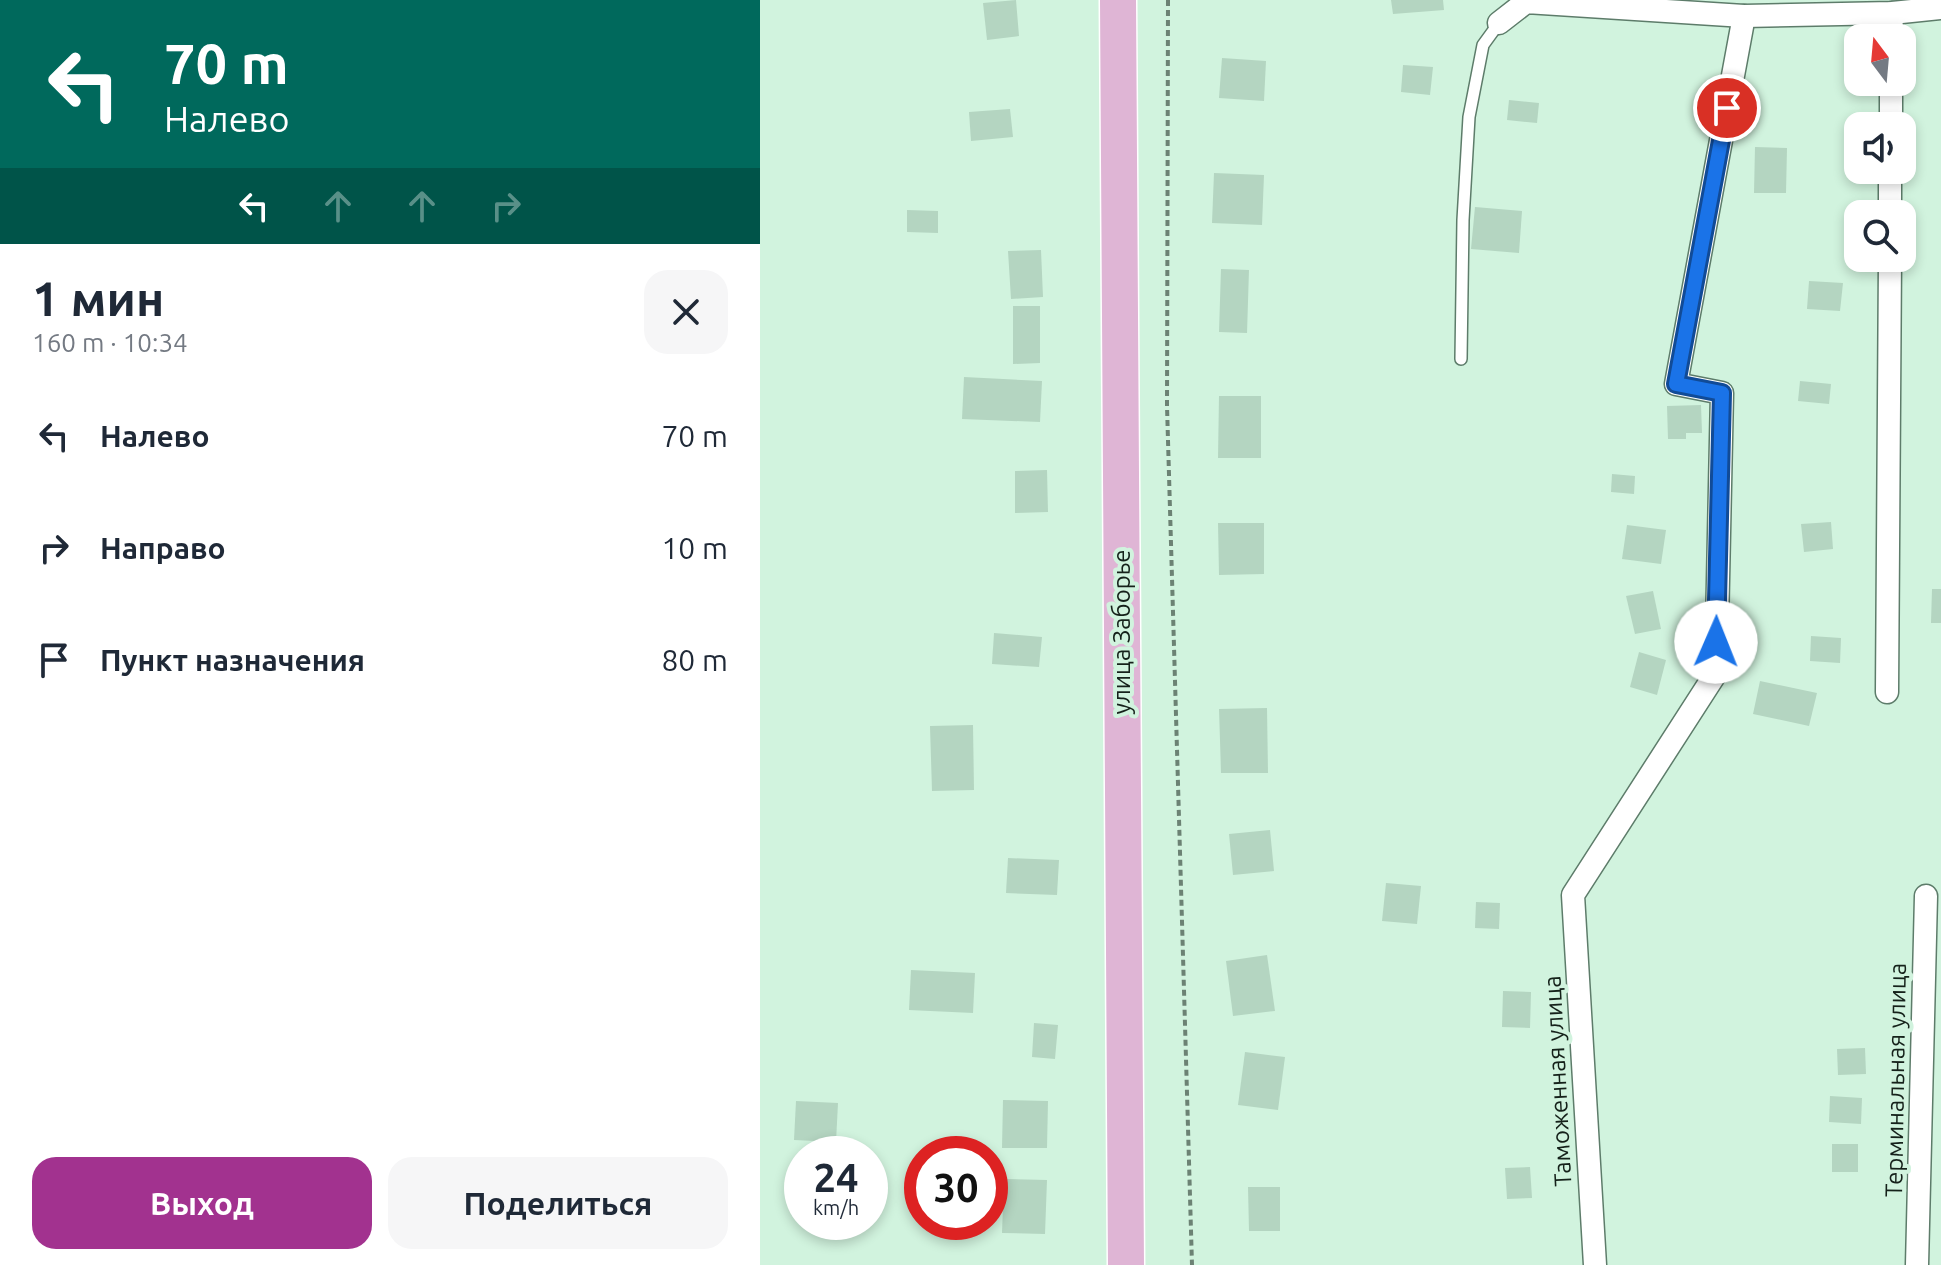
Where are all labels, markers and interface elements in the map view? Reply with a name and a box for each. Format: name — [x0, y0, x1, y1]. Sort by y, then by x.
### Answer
north arrow — [1844, 24, 1916, 96]
map controls — [1844, 24, 1916, 272]
icon: left — [32, 32, 136, 136]
text: 70 m — [164, 32, 289, 95]
pin — [1693, 74, 1761, 142]
icon: arrive — [1705, 86, 1749, 130]
text: Налево — [164, 98, 289, 139]
button: sound — [1844, 112, 1916, 184]
icon: left — [232, 184, 276, 228]
icon: ahead — [316, 184, 360, 228]
icon: ahead — [400, 184, 444, 228]
icon: right — [484, 184, 528, 228]
button: search — [1844, 200, 1916, 272]
button: close — [644, 270, 728, 354]
text: 1 мин — [32, 271, 164, 325]
text: 160 m · 10:34 — [32, 328, 188, 357]
icon: left — [32, 414, 76, 458]
text: Налево — [100, 419, 210, 453]
text: 70 m — [661, 419, 728, 453]
icon: right — [32, 526, 76, 570]
text: Направо — [100, 531, 226, 565]
text: 10 m — [661, 531, 728, 565]
street label: улица Заборье — [1108, 550, 1135, 714]
position arrow — [1674, 600, 1758, 684]
icon: arrive — [32, 638, 76, 682]
text: Пункт назначения — [100, 643, 365, 677]
text: 80 m — [661, 643, 728, 677]
street label: Терминальная улица — [1880, 963, 1911, 1197]
street label: Таможенная улица — [1538, 975, 1577, 1187]
speed limit sign: 30 — [904, 1136, 1008, 1240]
text: 24 — [813, 1155, 859, 1200]
button: Выход — [32, 1157, 372, 1249]
button: Поделиться — [388, 1157, 728, 1249]
text: km/h — [813, 1196, 859, 1219]

